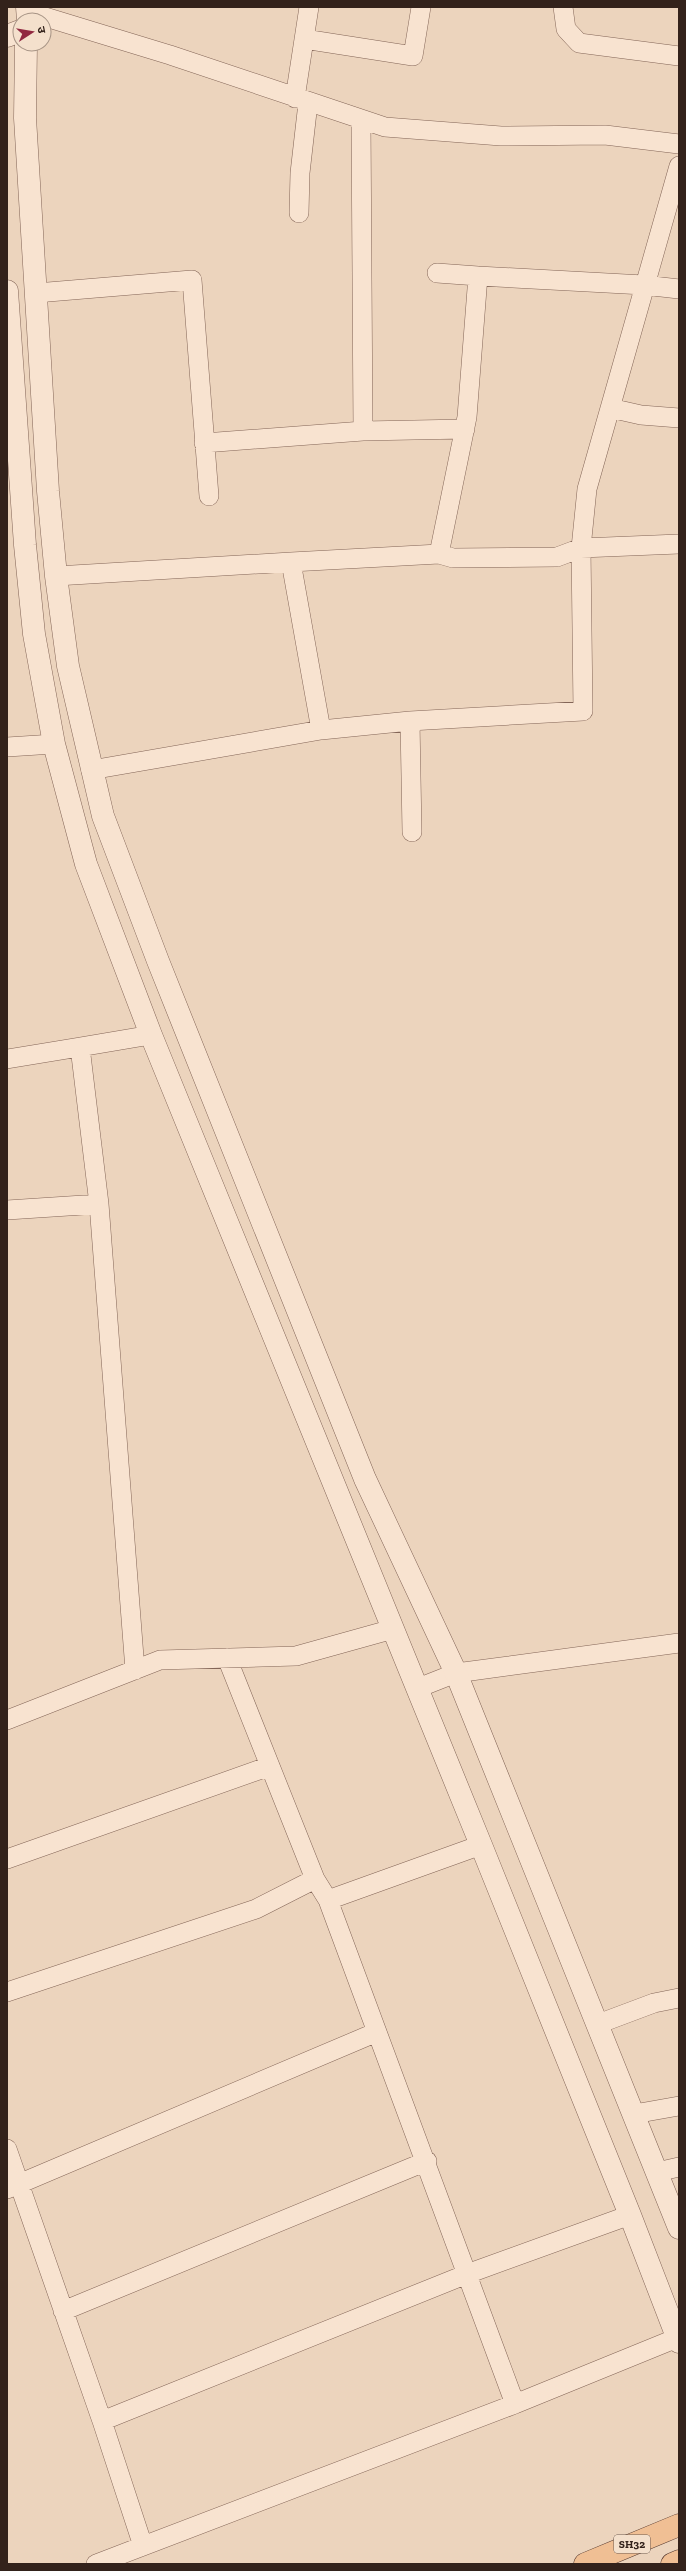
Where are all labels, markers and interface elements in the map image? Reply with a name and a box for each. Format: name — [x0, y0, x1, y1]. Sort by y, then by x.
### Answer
north arrow — [12, 12, 52, 52]
text: उ — [34, 26, 48, 35]
road number: SH32 — [614, 2535, 650, 2553]

